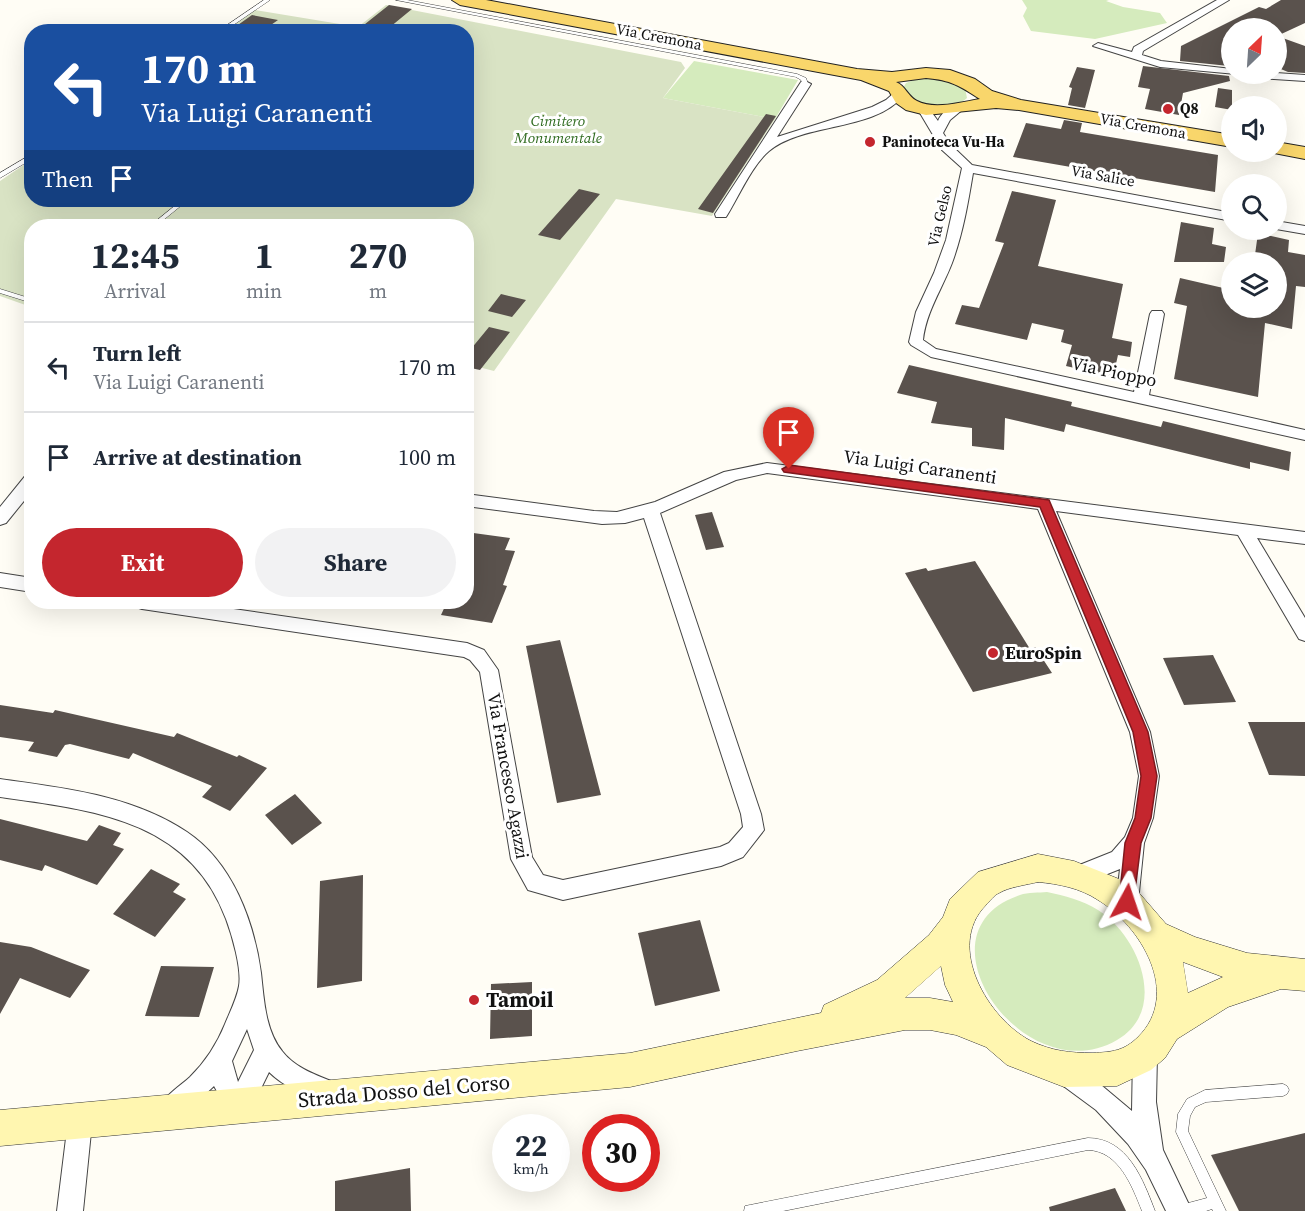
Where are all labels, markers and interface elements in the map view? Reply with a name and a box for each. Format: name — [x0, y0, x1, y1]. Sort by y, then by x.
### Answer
street label: Via Cremona — [614, 18, 704, 55]
north arrow — [1221, 18, 1287, 84]
map controls — [1221, 18, 1287, 318]
text: 170 m — [141, 39, 256, 97]
icon: left — [42, 48, 120, 126]
text: Via Luigi Caranenti — [141, 94, 373, 131]
button: sound — [1221, 96, 1287, 162]
place label: Q8 — [1180, 98, 1199, 119]
marker: Q8 — [1161, 102, 1175, 116]
street label: Via Cremona — [1098, 108, 1188, 143]
park label: Cimitero Monumentale — [513, 110, 602, 148]
place label: Paninoteca Vu-Ha — [882, 131, 1005, 152]
marker: Paninoteca Vu-Ha — [863, 135, 877, 149]
street label: Via Salice — [1070, 160, 1137, 192]
icon: arrive — [105, 162, 138, 195]
text: Then — [42, 164, 93, 194]
button: search — [1221, 174, 1287, 240]
street label: Via Gelso — [922, 183, 957, 249]
text: 12:45 — [91, 231, 179, 280]
text: 1 — [254, 231, 274, 280]
text: 270 — [349, 231, 407, 280]
button: layers — [1221, 252, 1287, 318]
text: Arrival — [104, 277, 166, 305]
text: min — [246, 277, 282, 305]
text: m — [369, 277, 387, 305]
text: Turn left — [93, 338, 181, 368]
street label: Via Pioppo — [1069, 350, 1159, 393]
icon: left — [42, 351, 75, 384]
text: 170 m — [398, 352, 456, 382]
text: Via Luigi Caranenti — [93, 368, 265, 396]
pin — [763, 407, 814, 469]
icon: arrive — [772, 416, 805, 449]
icon: arrive — [42, 441, 75, 474]
text: Arrive at destination — [93, 442, 302, 472]
text: 100 m — [398, 442, 456, 472]
street label: Via Luigi Caranenti — [842, 443, 998, 490]
button: Exit — [42, 528, 243, 597]
button: Share — [255, 528, 456, 597]
place label: EuroSpin — [1005, 640, 1082, 665]
marker: EuroSpin — [986, 646, 1000, 660]
street label: Via Francesco Agazzi — [482, 691, 535, 861]
position arrow — [1095, 870, 1159, 934]
place label: Tamoil — [486, 985, 554, 1014]
marker: Tamoil — [467, 993, 481, 1007]
street label: Strada Dosso del Corso — [297, 1067, 511, 1114]
speed limit sign: 30 — [582, 1114, 660, 1192]
text: 22 — [515, 1125, 547, 1166]
text: km/h — [513, 1158, 549, 1179]

